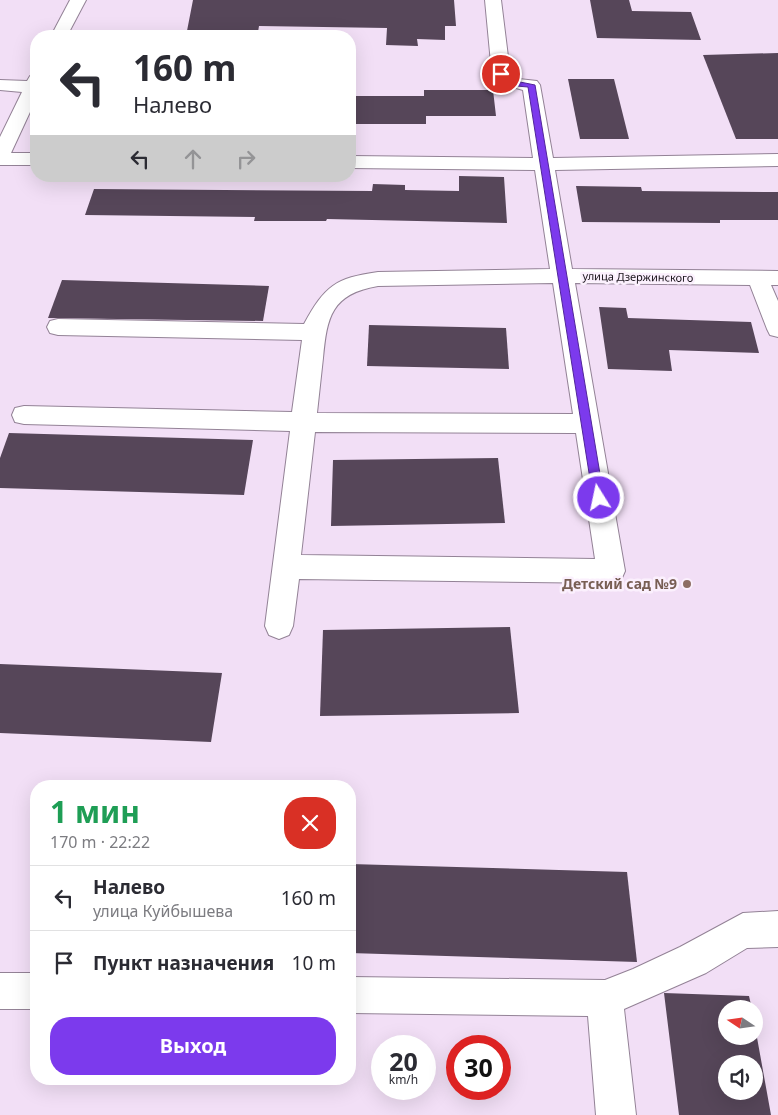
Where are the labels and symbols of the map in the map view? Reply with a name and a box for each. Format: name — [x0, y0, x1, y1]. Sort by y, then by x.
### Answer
pin — [480, 53, 522, 95]
street label: улица Дзержинского — [583, 268, 693, 285]
position arrow — [572, 471, 624, 523]
place label: Детский сад №9 — [562, 574, 677, 593]
marker: Детский сад №9 — [681, 578, 693, 590]
north arrow — [718, 1000, 762, 1045]
speed limit sign: 30 — [446, 1035, 511, 1100]

